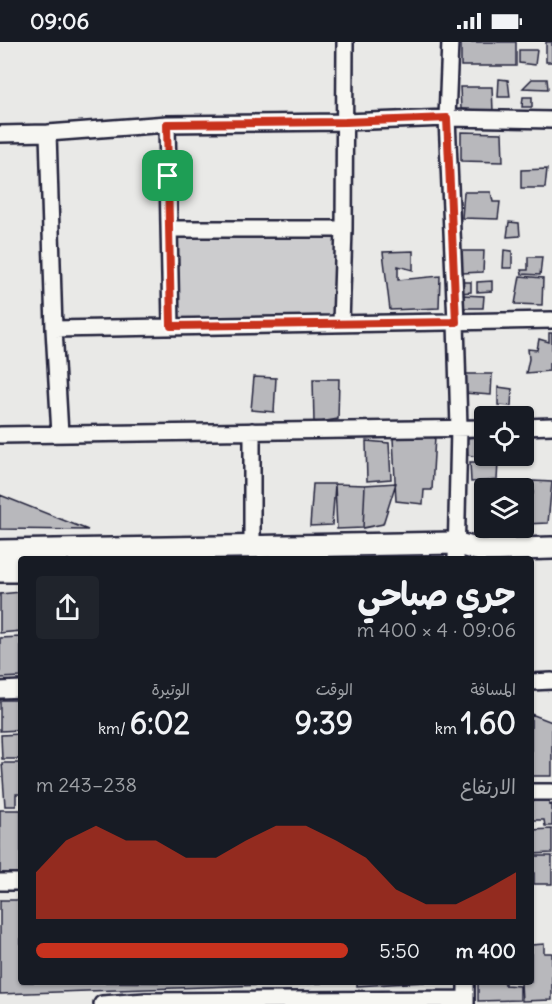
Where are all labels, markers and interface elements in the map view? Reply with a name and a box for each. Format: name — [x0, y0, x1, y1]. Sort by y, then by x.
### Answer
text: 09:06 — [30, 7, 89, 35]
pin — [142, 150, 193, 201]
icon: arrive — [151, 159, 184, 192]
map controls — [474, 406, 534, 538]
button: locate — [474, 406, 534, 466]
button: layers — [474, 478, 534, 538]
text: جري صباحي — [357, 573, 516, 615]
button: share — [36, 576, 99, 639]
text: 09:06 · 4 × 400 m — [357, 617, 516, 642]
text: الوتيرة — [151, 679, 190, 699]
text: الوقت — [316, 679, 353, 699]
text: المسافة — [470, 679, 516, 699]
text: 6:02 — [130, 704, 190, 742]
text: 9:39 — [295, 704, 353, 742]
text: 1.60 — [461, 704, 516, 742]
text: /km — [98, 718, 130, 738]
text: km — [435, 718, 461, 738]
text: 238–243 m — [36, 772, 137, 797]
text: الارتفاع — [460, 774, 516, 799]
text: 5:50 — [379, 938, 420, 963]
text: 400 m — [456, 938, 516, 963]

